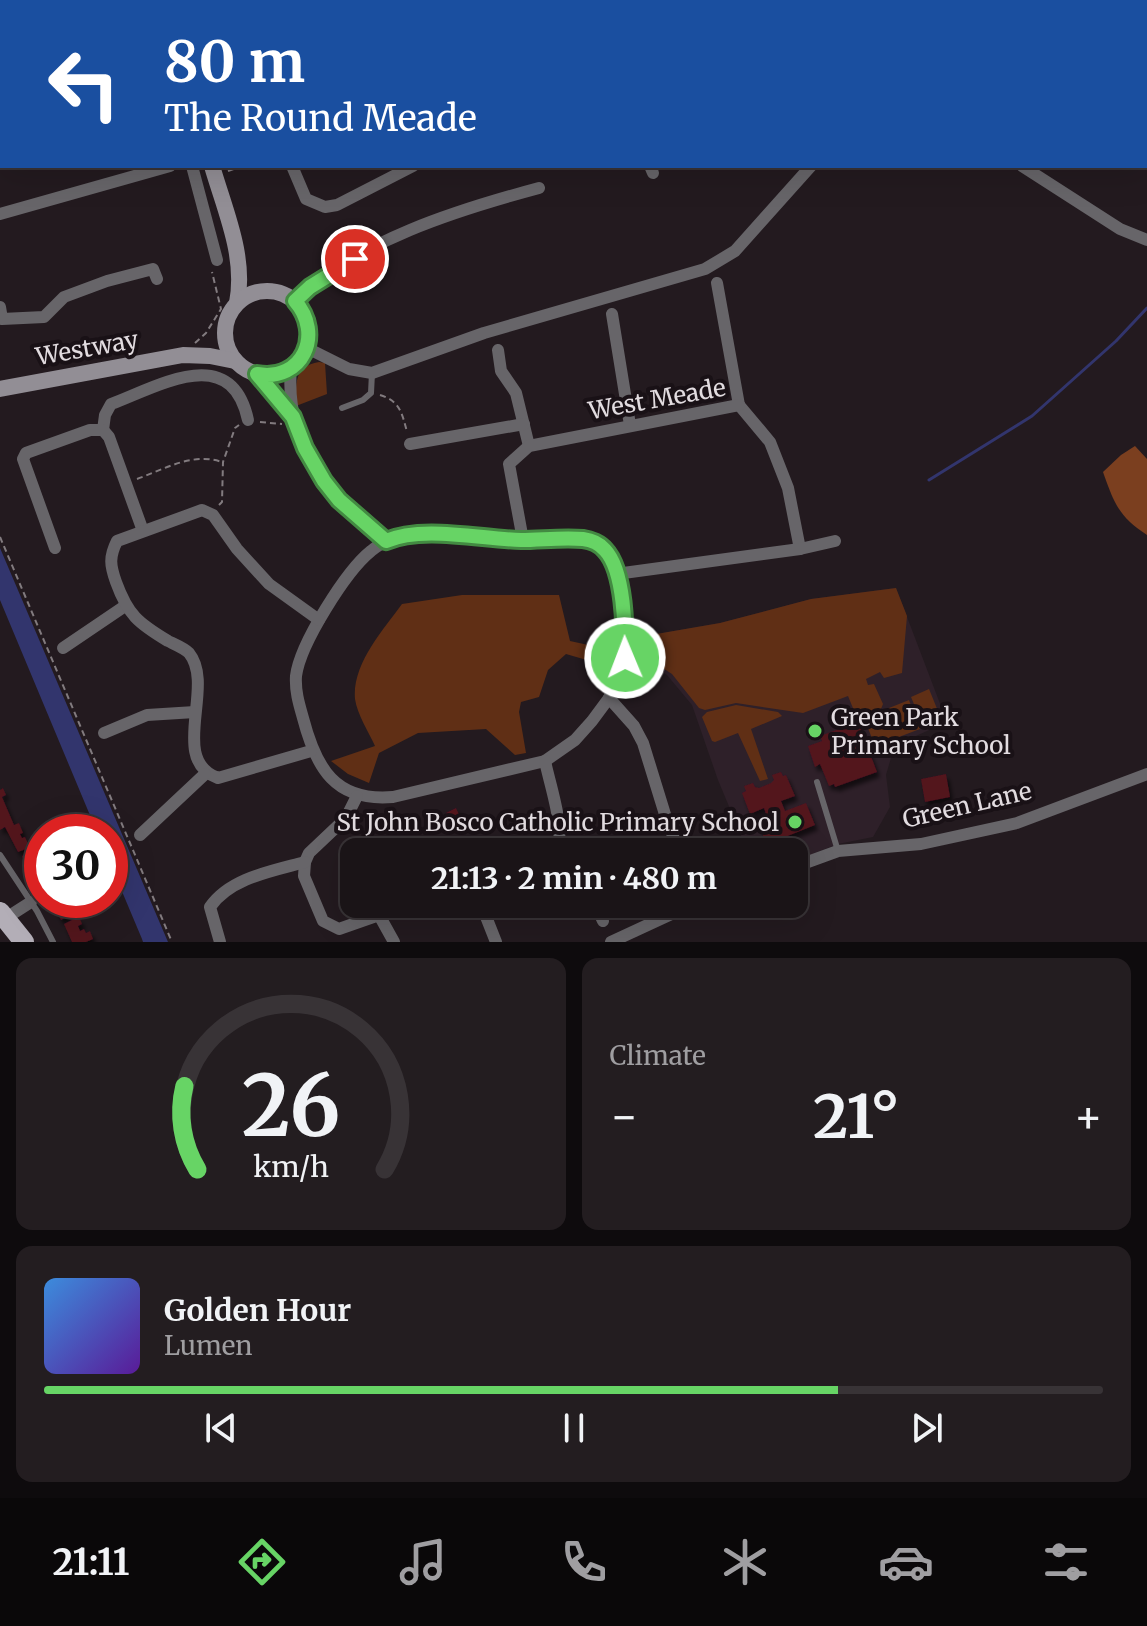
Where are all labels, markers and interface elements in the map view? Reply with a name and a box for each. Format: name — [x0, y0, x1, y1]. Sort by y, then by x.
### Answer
text: 80 m — [164, 27, 305, 97]
icon: left — [32, 32, 136, 136]
text: The Round Meade — [164, 96, 477, 141]
pin — [321, 225, 389, 293]
icon: arrive — [333, 237, 377, 281]
street label: Westway — [32, 324, 141, 372]
street label: West Meade — [585, 372, 728, 426]
position arrow — [583, 616, 667, 700]
place label: Green Park Primary School — [831, 702, 1011, 761]
marker: Green Park Primary School — [806, 722, 824, 740]
street label: Green Lane — [900, 775, 1034, 835]
place label: St John Bosco Catholic Primary School — [337, 807, 779, 838]
marker: St John Bosco Catholic Primary School — [786, 813, 804, 831]
speed limit sign: 30 — [24, 814, 128, 918]
text: 21:13 · 2 min · 480 m — [431, 859, 717, 897]
text: Climate — [610, 1039, 706, 1072]
text: 26 — [241, 1054, 340, 1159]
text: 21° — [813, 1079, 900, 1154]
text: − — [610, 1089, 639, 1144]
text: + — [1074, 1089, 1103, 1144]
text: km/h — [253, 1149, 329, 1185]
text: Golden Hour — [164, 1291, 351, 1329]
text: Lumen — [164, 1329, 253, 1362]
icon: previous — [199, 1406, 243, 1450]
icon: pause — [552, 1406, 596, 1450]
icon: next — [905, 1406, 949, 1450]
icon: directions — [234, 1534, 290, 1590]
icon: music — [395, 1534, 451, 1590]
icon: phone — [556, 1534, 612, 1590]
icon: climate — [717, 1534, 773, 1590]
icon: car — [878, 1534, 934, 1590]
icon: filters — [1038, 1534, 1094, 1590]
text: 21:11 — [52, 1540, 129, 1585]

